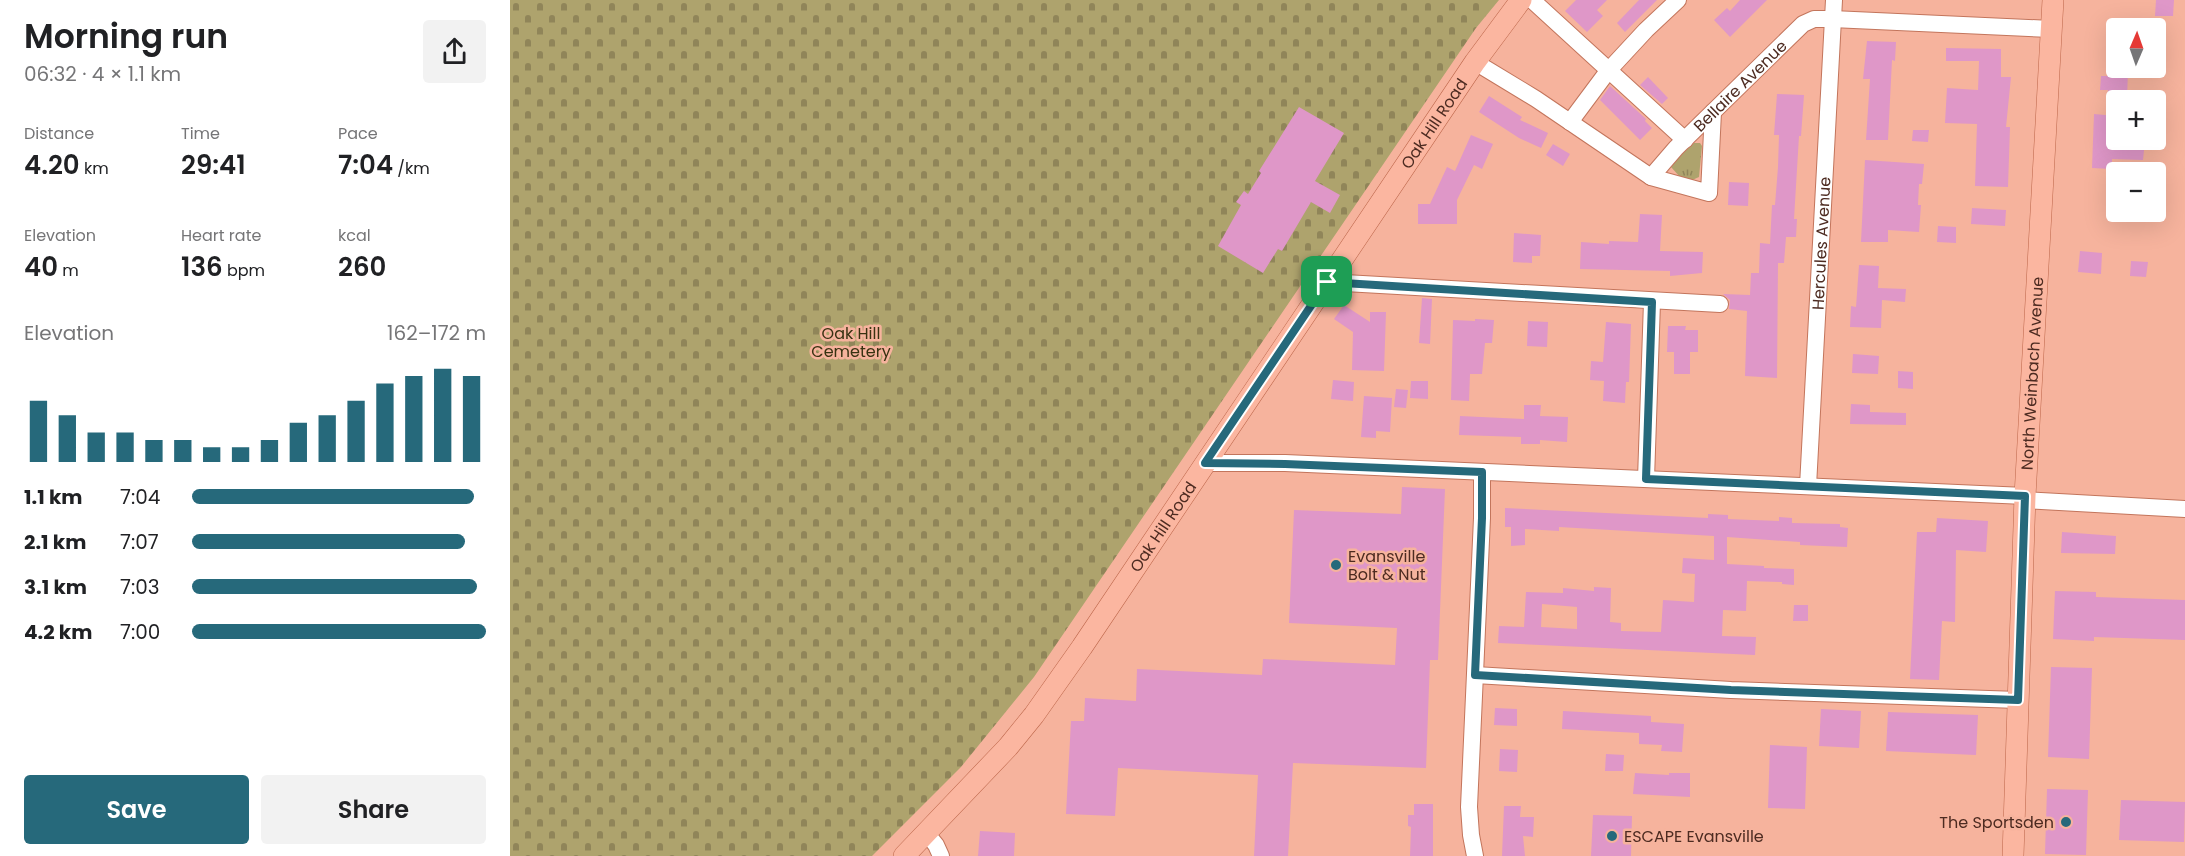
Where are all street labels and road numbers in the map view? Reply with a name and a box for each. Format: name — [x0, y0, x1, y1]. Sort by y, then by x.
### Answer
street label: Bellaire Avenue — [1688, 35, 1792, 137]
street label: Oak Hill Road — [1395, 74, 1473, 173]
street label: Hercules Avenue — [1806, 176, 1837, 311]
street label: North Weinbach Avenue — [2015, 276, 2049, 471]
street label: Oak Hill Road — [1124, 477, 1202, 577]

